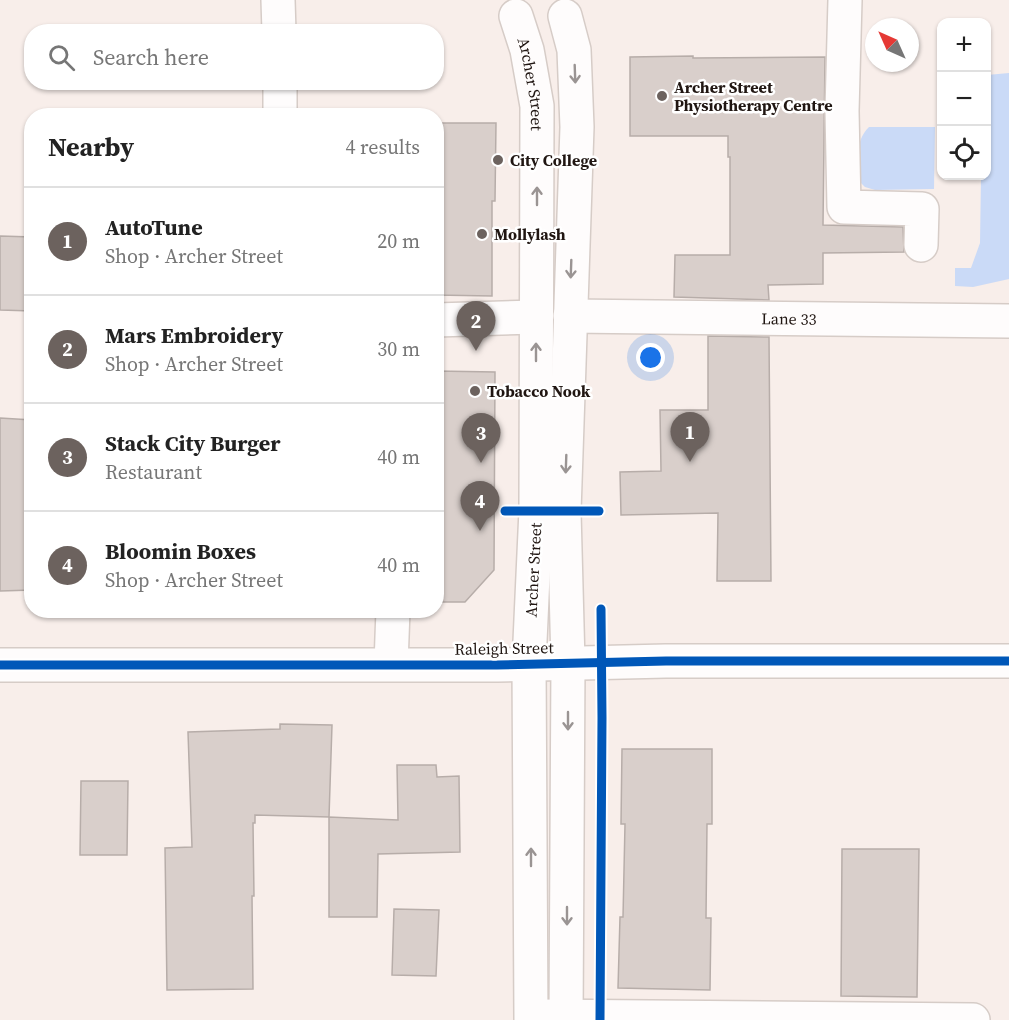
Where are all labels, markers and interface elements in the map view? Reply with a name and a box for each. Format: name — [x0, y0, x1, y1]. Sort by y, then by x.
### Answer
north arrow — [865, 18, 919, 72]
map controls — [937, 18, 991, 180]
button: + — [937, 18, 991, 72]
search box — [24, 24, 444, 90]
street label: Archer Street — [513, 34, 548, 131]
icon: search — [45, 41, 78, 74]
text: Search here — [93, 42, 209, 72]
one-way arrow — [569, 63, 581, 83]
button: − — [937, 72, 991, 126]
place label: Archer Street Physiotherapy Centre — [674, 76, 833, 116]
marker: Archer Street Physiotherapy Centre — [655, 89, 669, 103]
button: locate — [937, 126, 991, 180]
text: Nearby — [48, 129, 134, 165]
text: 4 results — [345, 133, 420, 161]
place label: City College — [510, 149, 597, 171]
marker: City College — [491, 153, 505, 167]
one-way arrow — [531, 186, 543, 206]
text: AutoTune — [105, 212, 203, 242]
place label: Mollylash — [494, 223, 566, 245]
text: 1 — [62, 227, 73, 255]
text: 20 m — [377, 227, 420, 255]
marker: Mollylash — [475, 227, 489, 241]
text: Shop · Archer Street — [105, 242, 283, 270]
one-way arrow — [566, 258, 577, 278]
pin: 2 — [456, 302, 496, 351]
street label: Lane 33 — [761, 307, 817, 330]
text: Mars Embroidery — [105, 320, 283, 350]
text: 2 — [62, 335, 73, 363]
text: 30 m — [377, 335, 420, 363]
one-way arrow — [530, 343, 542, 363]
your location — [636, 343, 665, 372]
text: Shop · Archer Street — [105, 350, 283, 378]
place label: Tobacco Nook — [487, 380, 591, 402]
marker: Tobacco Nook — [468, 384, 482, 398]
pin: 1 — [670, 412, 710, 462]
pin: 3 — [462, 414, 500, 463]
text: Stack City Burger — [105, 428, 280, 458]
text: 3 — [62, 443, 73, 471]
text: 40 m — [377, 443, 420, 471]
one-way arrow — [560, 453, 571, 473]
text: Restaurant — [105, 458, 202, 486]
pin: 4 — [460, 482, 500, 531]
street label: Archer Street — [520, 521, 546, 618]
text: Bloomin Boxes — [105, 536, 256, 566]
text: 4 — [62, 551, 73, 579]
text: 40 m — [377, 551, 420, 579]
text: Shop · Archer Street — [105, 566, 283, 594]
street label: Raleigh Street — [454, 636, 555, 660]
one-way arrow — [562, 711, 574, 731]
one-way arrow — [525, 847, 536, 867]
one-way arrow — [561, 906, 573, 926]

